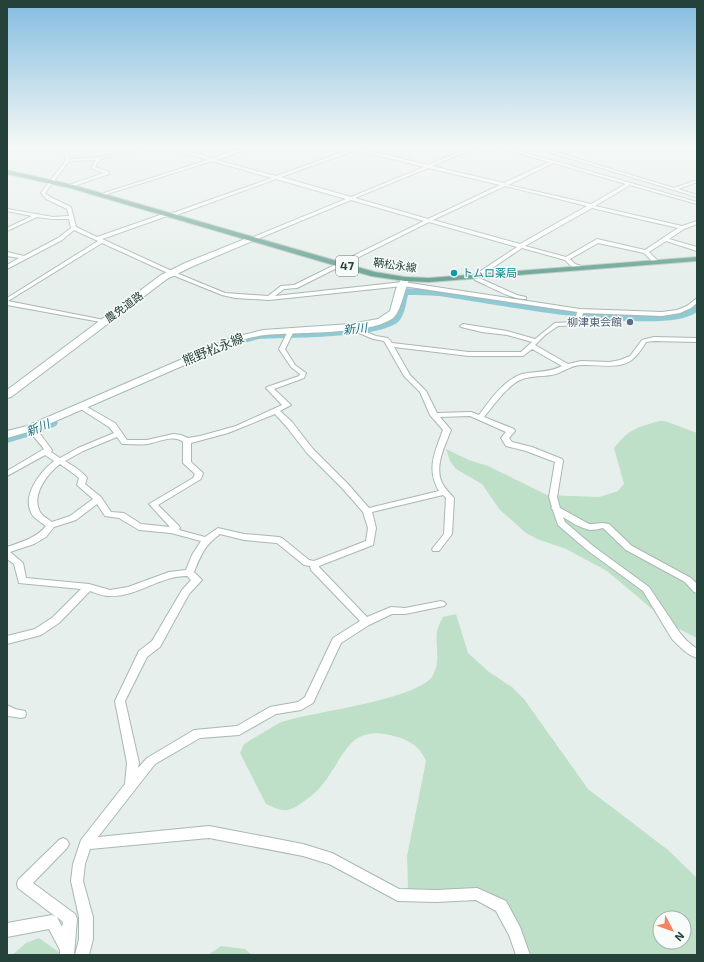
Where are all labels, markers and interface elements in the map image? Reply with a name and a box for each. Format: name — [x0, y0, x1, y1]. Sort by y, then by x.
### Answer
street label: 鞆松永線 — [372, 255, 418, 274]
road number: 47 — [336, 256, 358, 276]
place label: トムロ薬局 — [462, 266, 517, 279]
marker: トムロ薬局 — [449, 268, 459, 278]
street label: 農免道路 — [102, 288, 145, 325]
place label: 柳津東会館 — [567, 315, 622, 328]
marker: 柳津東会館 — [625, 317, 635, 327]
water label: 新川 — [342, 320, 370, 336]
street label: 熊野松永線 — [180, 329, 246, 369]
water label: 新川 — [24, 415, 53, 438]
north arrow — [652, 910, 692, 950]
text: N — [672, 930, 687, 944]

